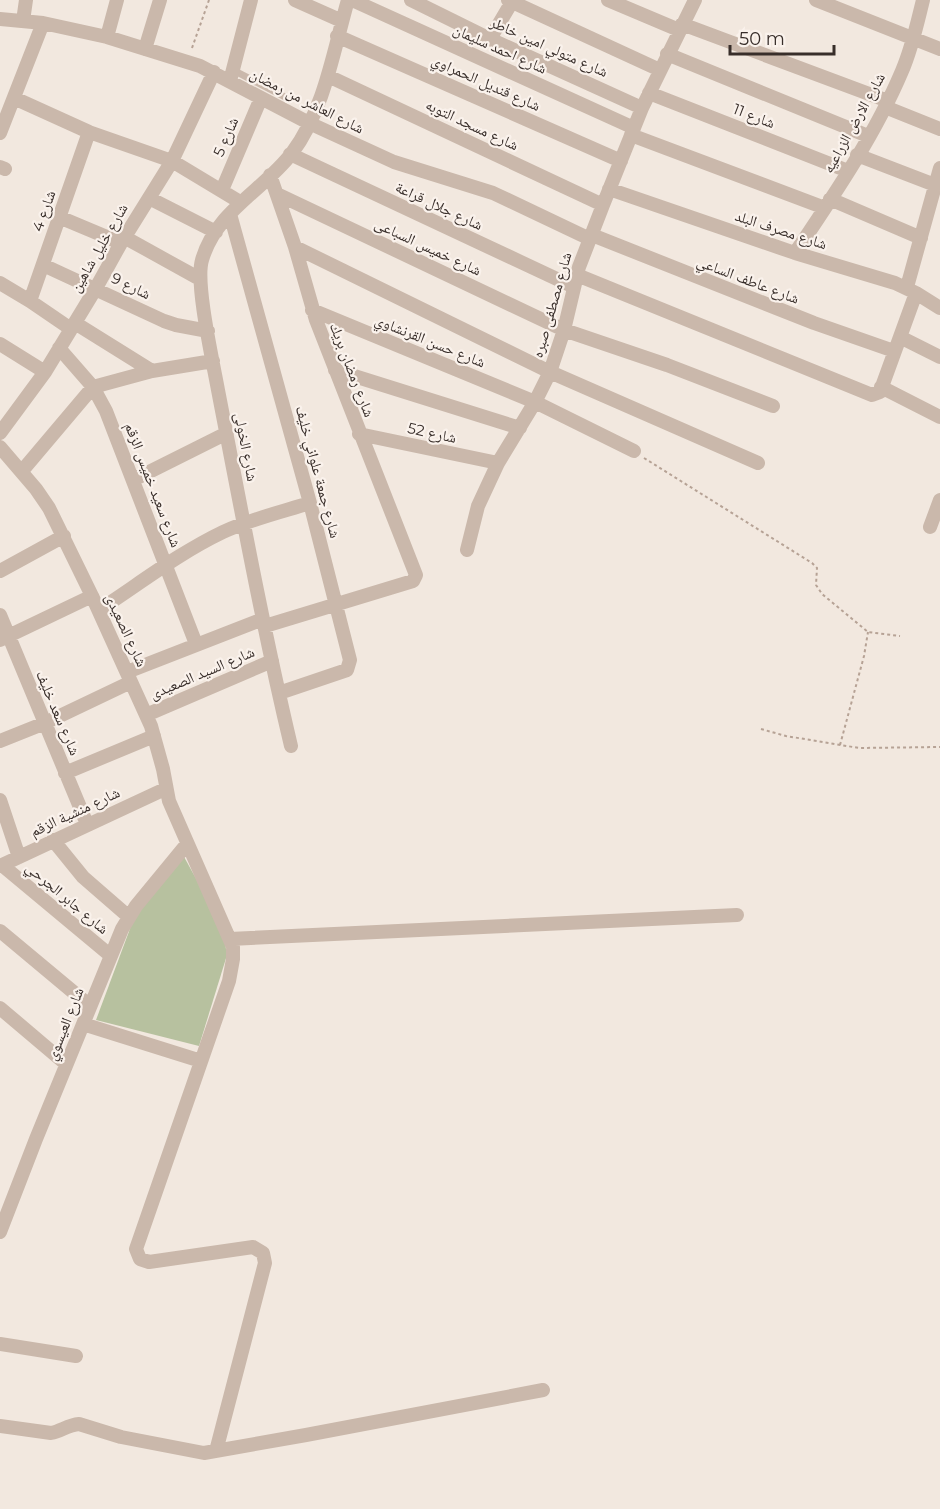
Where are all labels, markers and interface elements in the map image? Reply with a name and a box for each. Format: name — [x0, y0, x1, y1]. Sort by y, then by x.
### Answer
street label: شارع متولي امين خاطر — [485, 12, 611, 84]
scale bar — [730, 18, 834, 56]
street label: شارع احمد سليمان — [450, 19, 550, 79]
text: 50 m — [739, 28, 785, 50]
street label: شارع قنديل الحمراوي — [428, 50, 544, 118]
street label: شارع العاشر من رمضان — [247, 64, 368, 138]
street label: شارع الارض الزراعيه — [818, 69, 890, 177]
street label: شارع مسجد التوبه — [422, 95, 522, 155]
street label: شارع 11 — [730, 99, 778, 133]
street label: شارع 5 — [209, 114, 243, 160]
street label: شارع جلال قراعة — [392, 177, 486, 235]
street label: شارع 4 — [28, 188, 60, 234]
street label: شارع خليل شاهين — [66, 200, 133, 296]
street label: شارع مصرف البلد — [732, 206, 830, 254]
street label: شارع خميس السباعى — [371, 214, 485, 281]
street label: شارع مصطفى صبره — [527, 250, 577, 360]
street label: شارع عاطف الساعي — [693, 251, 802, 310]
street label: شارع 9 — [108, 268, 154, 304]
street label: شارع حسن القرنشاوي — [371, 310, 488, 374]
street label: شارع رمضان بريك — [325, 320, 379, 420]
street label: شارع جمعة علواني خليف — [289, 404, 345, 541]
street label: شارع الخولى — [230, 411, 262, 483]
street label: شارع 52 — [406, 418, 458, 448]
street label: شارع سعيد خميس الزقم — [120, 420, 186, 550]
street label: شارع الصعيدى — [100, 590, 152, 670]
street label: شارع السيد الصعيدى — [147, 642, 258, 704]
street label: شارع سعد خليف — [31, 667, 85, 759]
street label: شارع منشية الزقم — [27, 782, 123, 842]
street label: شارع جابر الجرحي — [20, 857, 113, 940]
street label: شارع العيسوي — [41, 984, 90, 1064]

